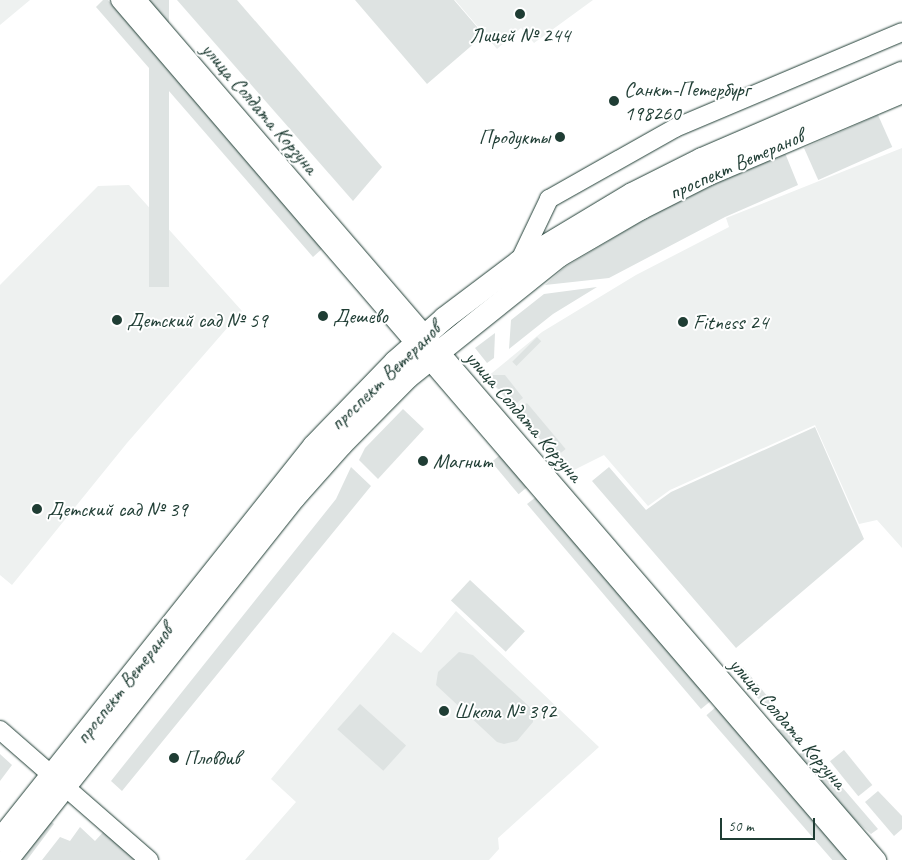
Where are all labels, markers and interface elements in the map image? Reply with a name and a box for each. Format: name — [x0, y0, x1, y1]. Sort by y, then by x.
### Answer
marker: Лицей № 244 — [514, 8, 526, 20]
place label: Лицей № 244 — [470, 22, 570, 48]
street label: улица Солдата Корзуна — [196, 37, 324, 179]
place label: Санкт-Петербург 198260 — [624, 76, 750, 126]
marker: Санкт-Петербург 198260 — [608, 95, 620, 107]
street label: проспект Ветеранов — [665, 123, 807, 205]
place label: Продукты — [479, 124, 550, 150]
marker: Продукты — [554, 131, 566, 143]
place label: Дешево — [333, 303, 388, 329]
place label: Детский сад № 59 — [127, 307, 268, 333]
place label: Fitness 24 — [693, 309, 768, 335]
marker: Дешево — [317, 310, 329, 322]
marker: Детский сад № 59 — [111, 314, 123, 326]
marker: Fitness 24 — [677, 316, 689, 328]
street label: проспект Ветеранов — [324, 317, 446, 435]
street label: улица Солдата Корзуна — [460, 345, 588, 487]
place label: Магнит — [433, 448, 493, 474]
marker: Магнит — [417, 455, 429, 467]
place label: Детский сад № 39 — [47, 496, 188, 522]
marker: Детский сад № 39 — [31, 503, 43, 515]
street label: проспект Ветеранов — [69, 619, 179, 749]
street label: улица Солдата Корзуна — [724, 652, 852, 794]
place label: Школа № 392 — [454, 698, 556, 724]
marker: Школа № 392 — [438, 705, 450, 717]
place label: Пловдив — [184, 745, 240, 771]
marker: Пловдив — [168, 752, 180, 764]
scale bar — [722, 808, 817, 840]
text: 50 m — [728, 817, 754, 836]

